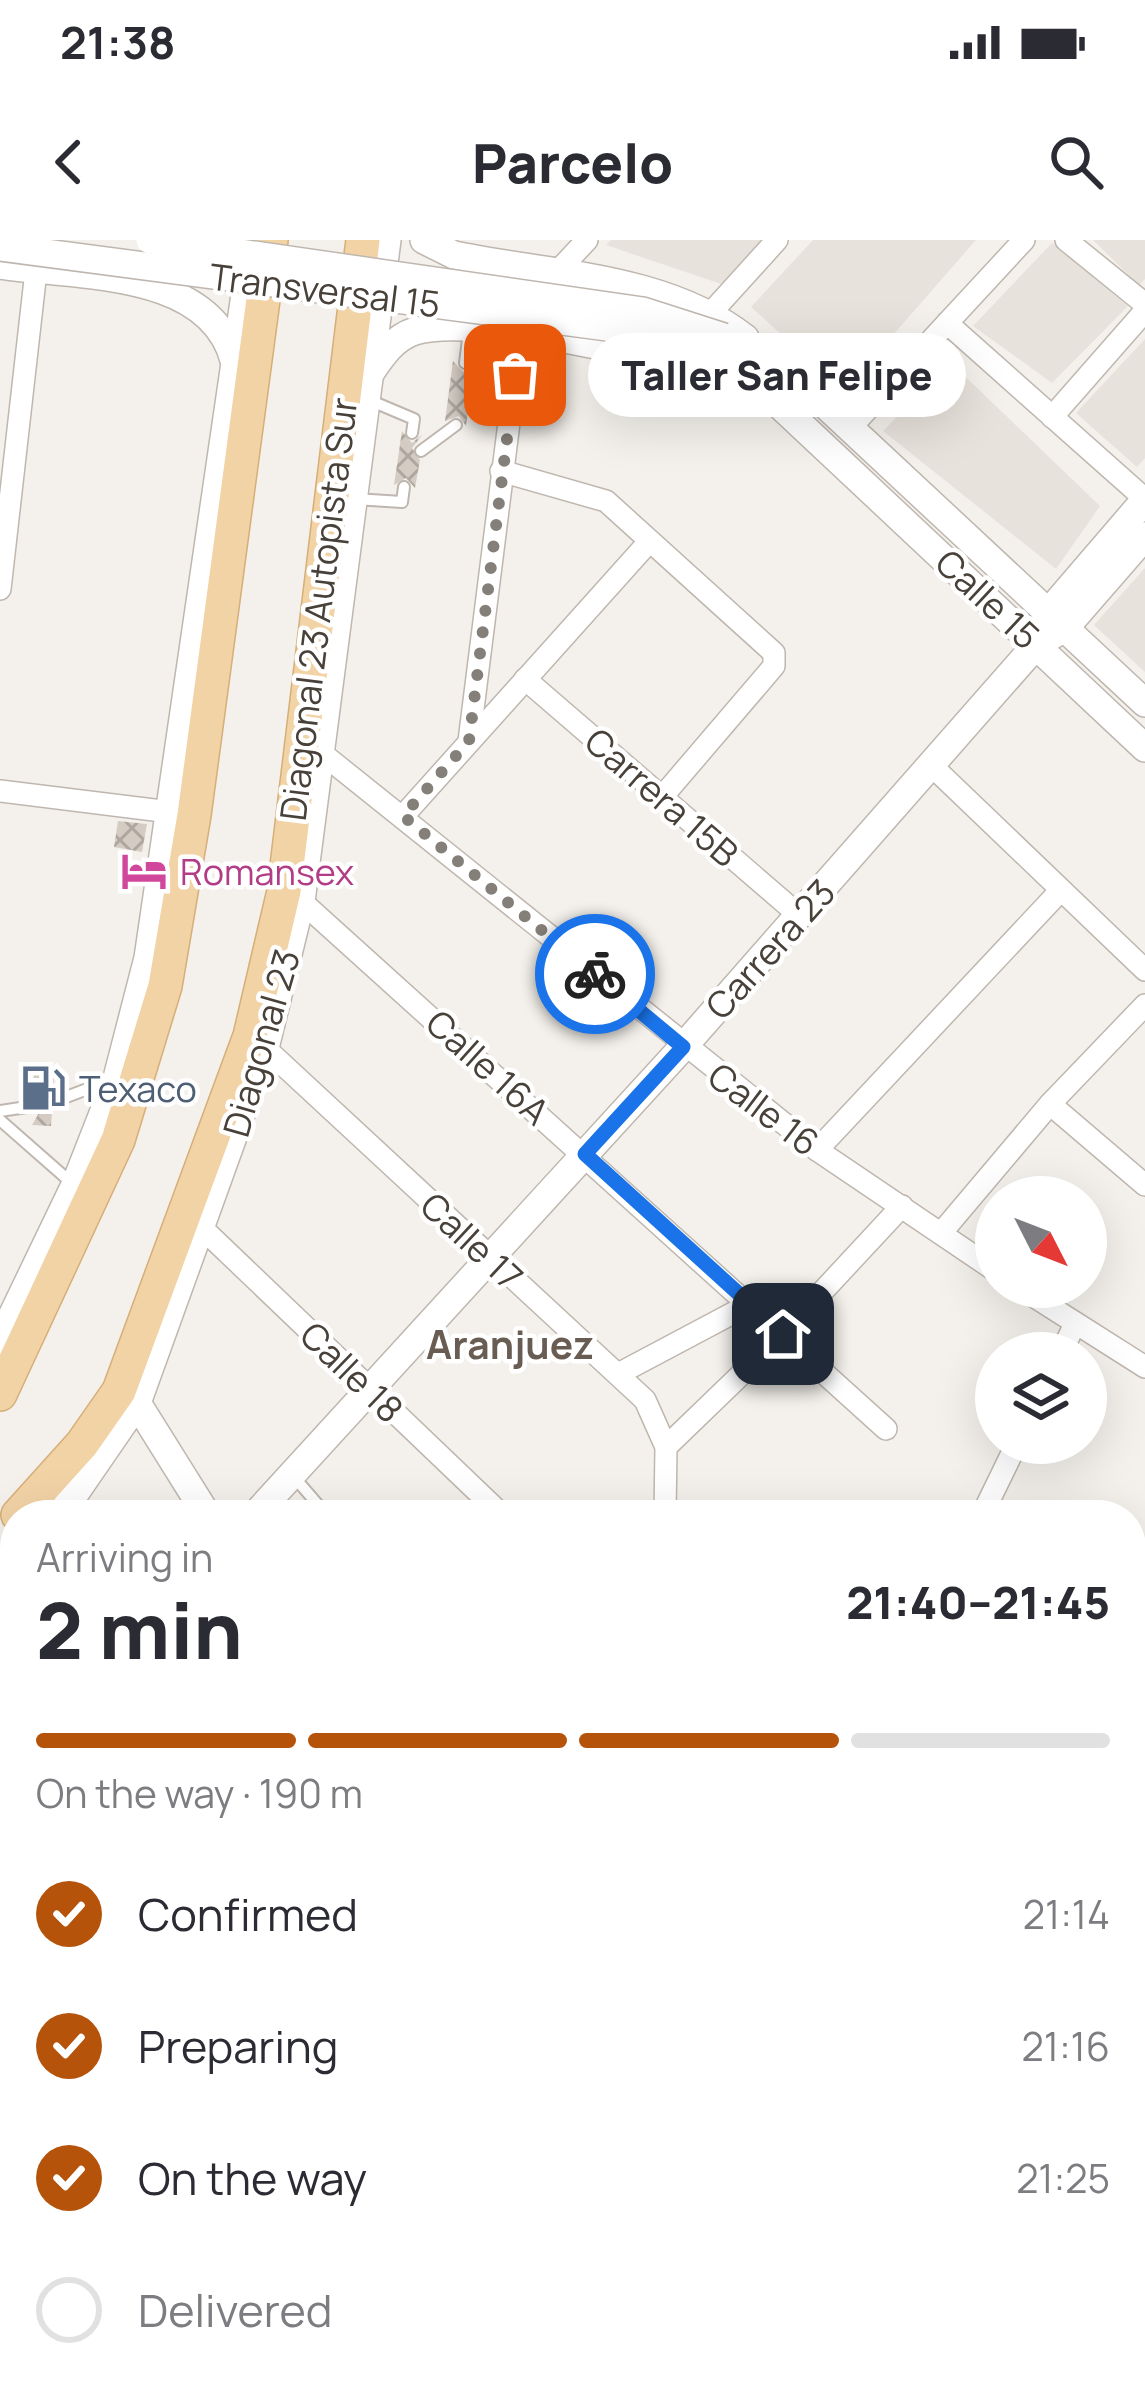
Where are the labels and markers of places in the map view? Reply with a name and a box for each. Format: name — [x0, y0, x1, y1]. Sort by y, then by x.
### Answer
pin — [464, 324, 566, 426]
callout: Taller San Felipe — [587, 333, 965, 417]
hotel icon: Romansex — [119, 846, 169, 896]
place label: Romansex — [180, 847, 354, 896]
fuel station icon: Texaco — [18, 1063, 68, 1113]
place label: Texaco — [79, 1064, 197, 1113]
pin — [732, 1283, 834, 1385]

